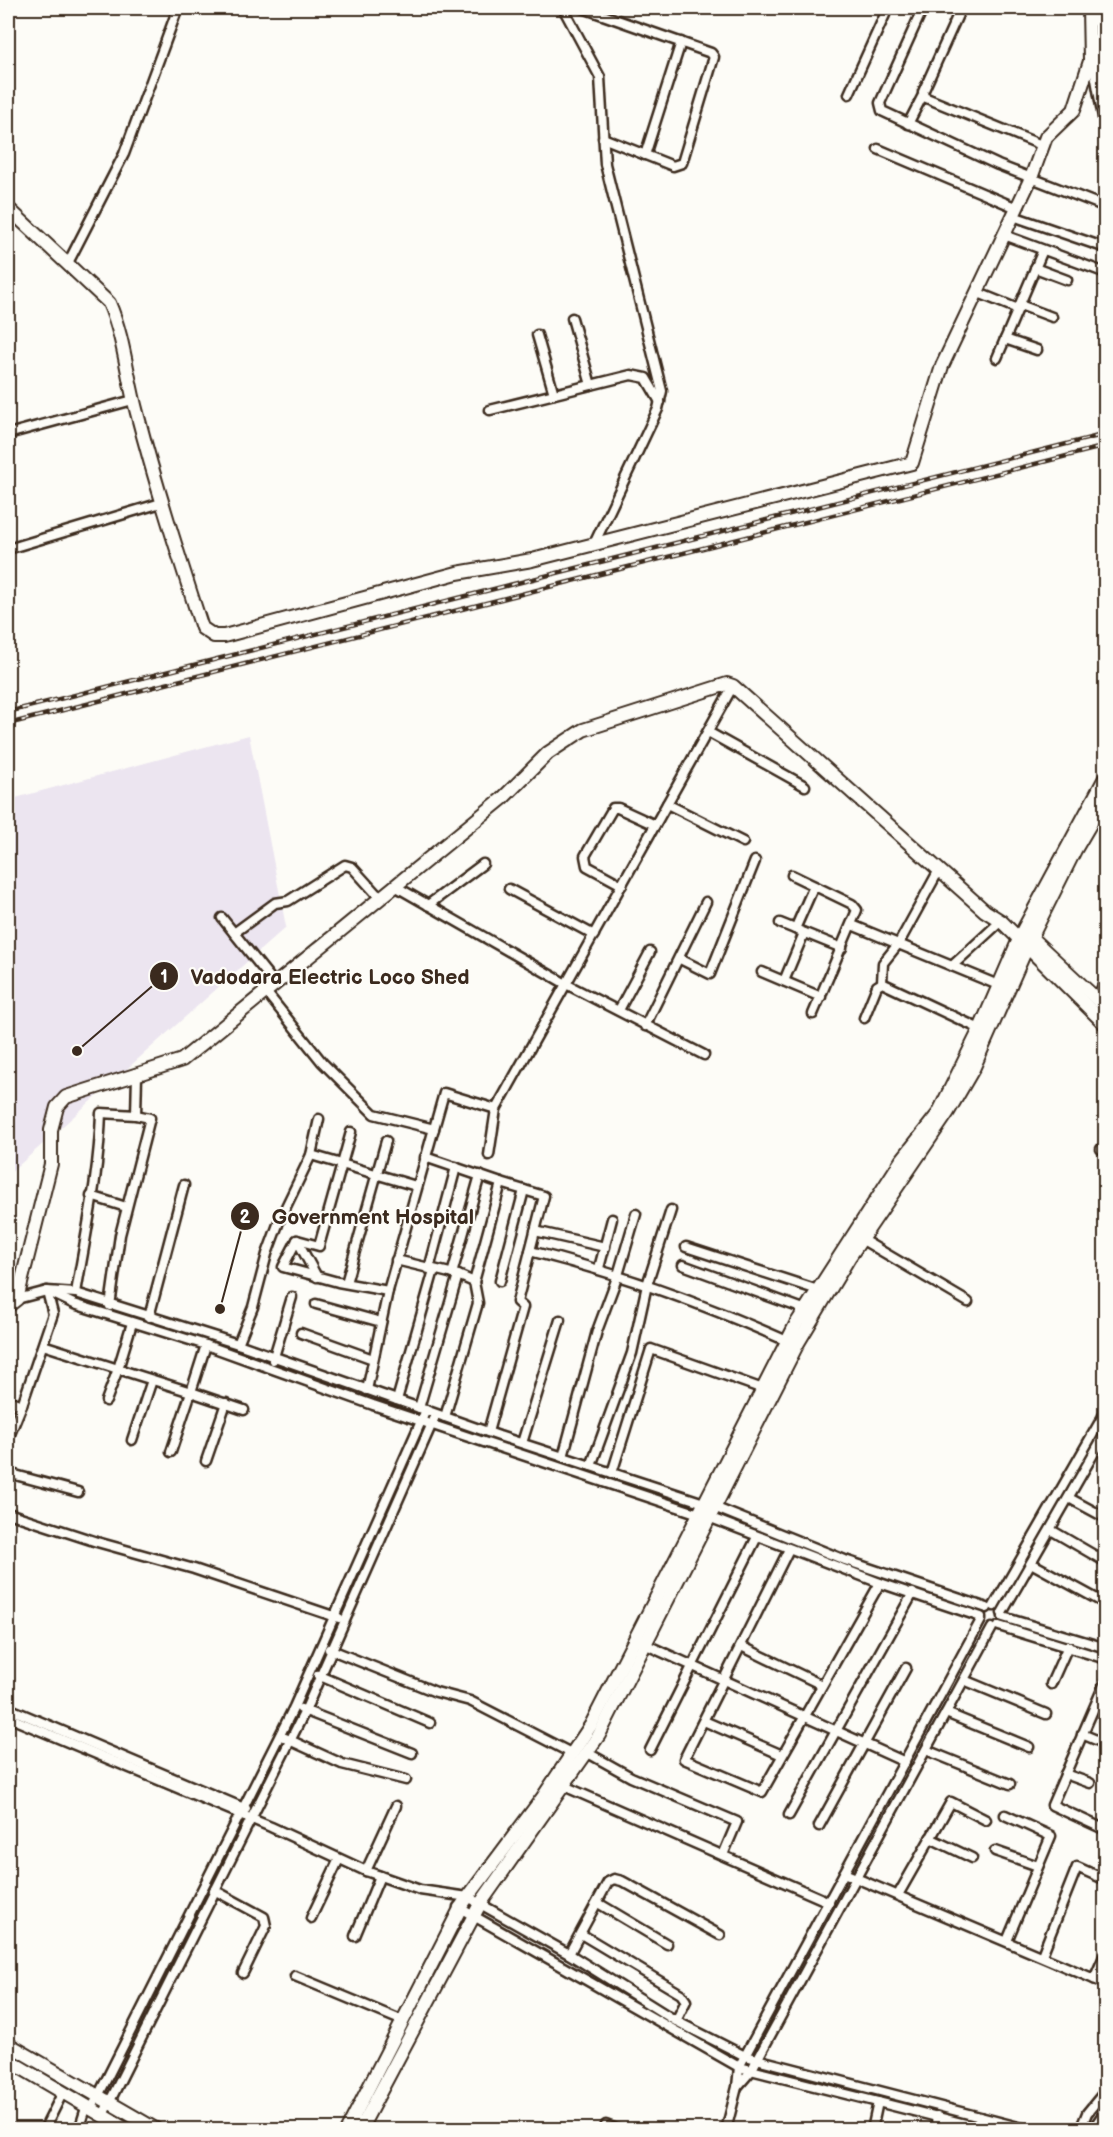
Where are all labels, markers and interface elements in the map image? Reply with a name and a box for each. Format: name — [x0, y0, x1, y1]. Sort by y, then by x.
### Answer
callout: Vadodara Electric Loco Shed — [149, 957, 482, 996]
text: Vadodara Electric Loco Shed — [190, 965, 470, 990]
text: 1 — [160, 967, 168, 988]
callout: Government Hospital — [230, 1197, 486, 1236]
text: Government Hospital — [272, 1205, 474, 1230]
text: 2 — [240, 1207, 251, 1228]

